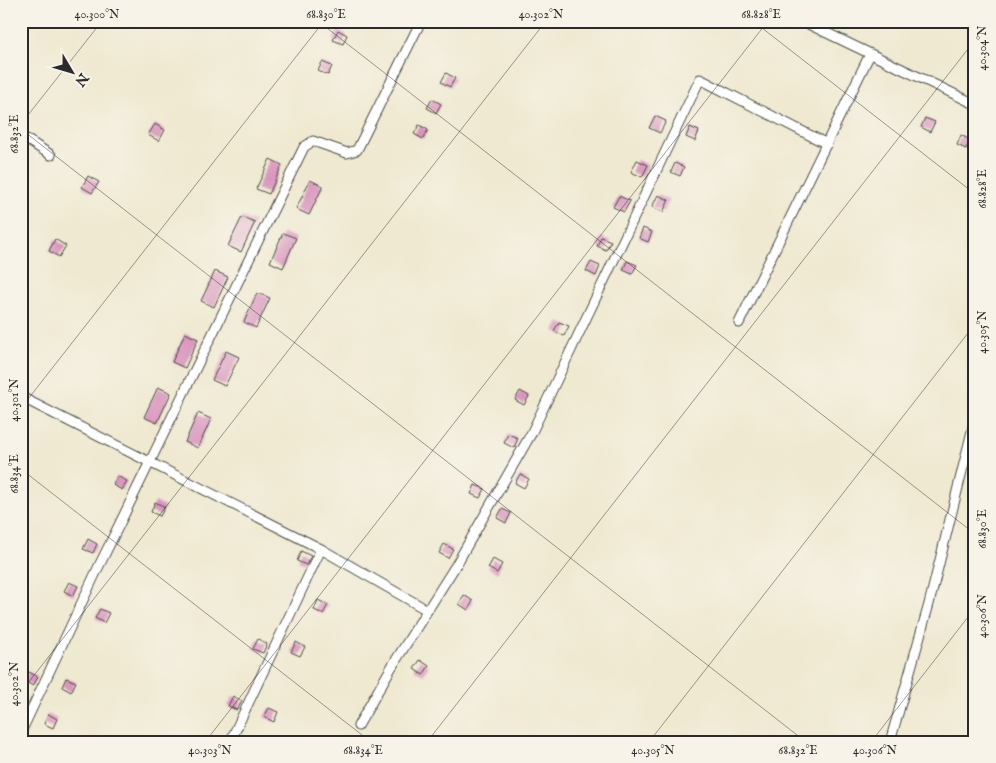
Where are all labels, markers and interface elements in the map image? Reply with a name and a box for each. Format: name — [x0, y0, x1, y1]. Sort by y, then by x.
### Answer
text: 40.300°N — [75, 7, 120, 22]
text: 68.830°E — [306, 7, 346, 22]
text: 40.302°N — [519, 7, 564, 22]
text: 68.828°E — [741, 7, 781, 22]
text: 40.304°N — [975, 25, 990, 70]
north arrow — [48, 48, 98, 98]
text: N — [71, 68, 93, 90]
text: 68.832°E — [7, 114, 22, 154]
text: 68.828°E — [975, 169, 990, 209]
text: 40.305°N — [975, 310, 990, 354]
text: 40.301°N — [7, 378, 22, 422]
text: 68.834°E — [7, 454, 22, 494]
text: 68.830°E — [975, 509, 990, 549]
text: 40.306°N — [975, 593, 990, 638]
text: 40.302°N — [7, 661, 22, 706]
text: 40.303°N — [188, 743, 232, 758]
text: 68.834°E — [343, 743, 383, 758]
text: 40.305°N — [631, 743, 675, 758]
text: 68.832°E — [778, 743, 818, 758]
text: 40.306°N — [853, 743, 898, 758]

